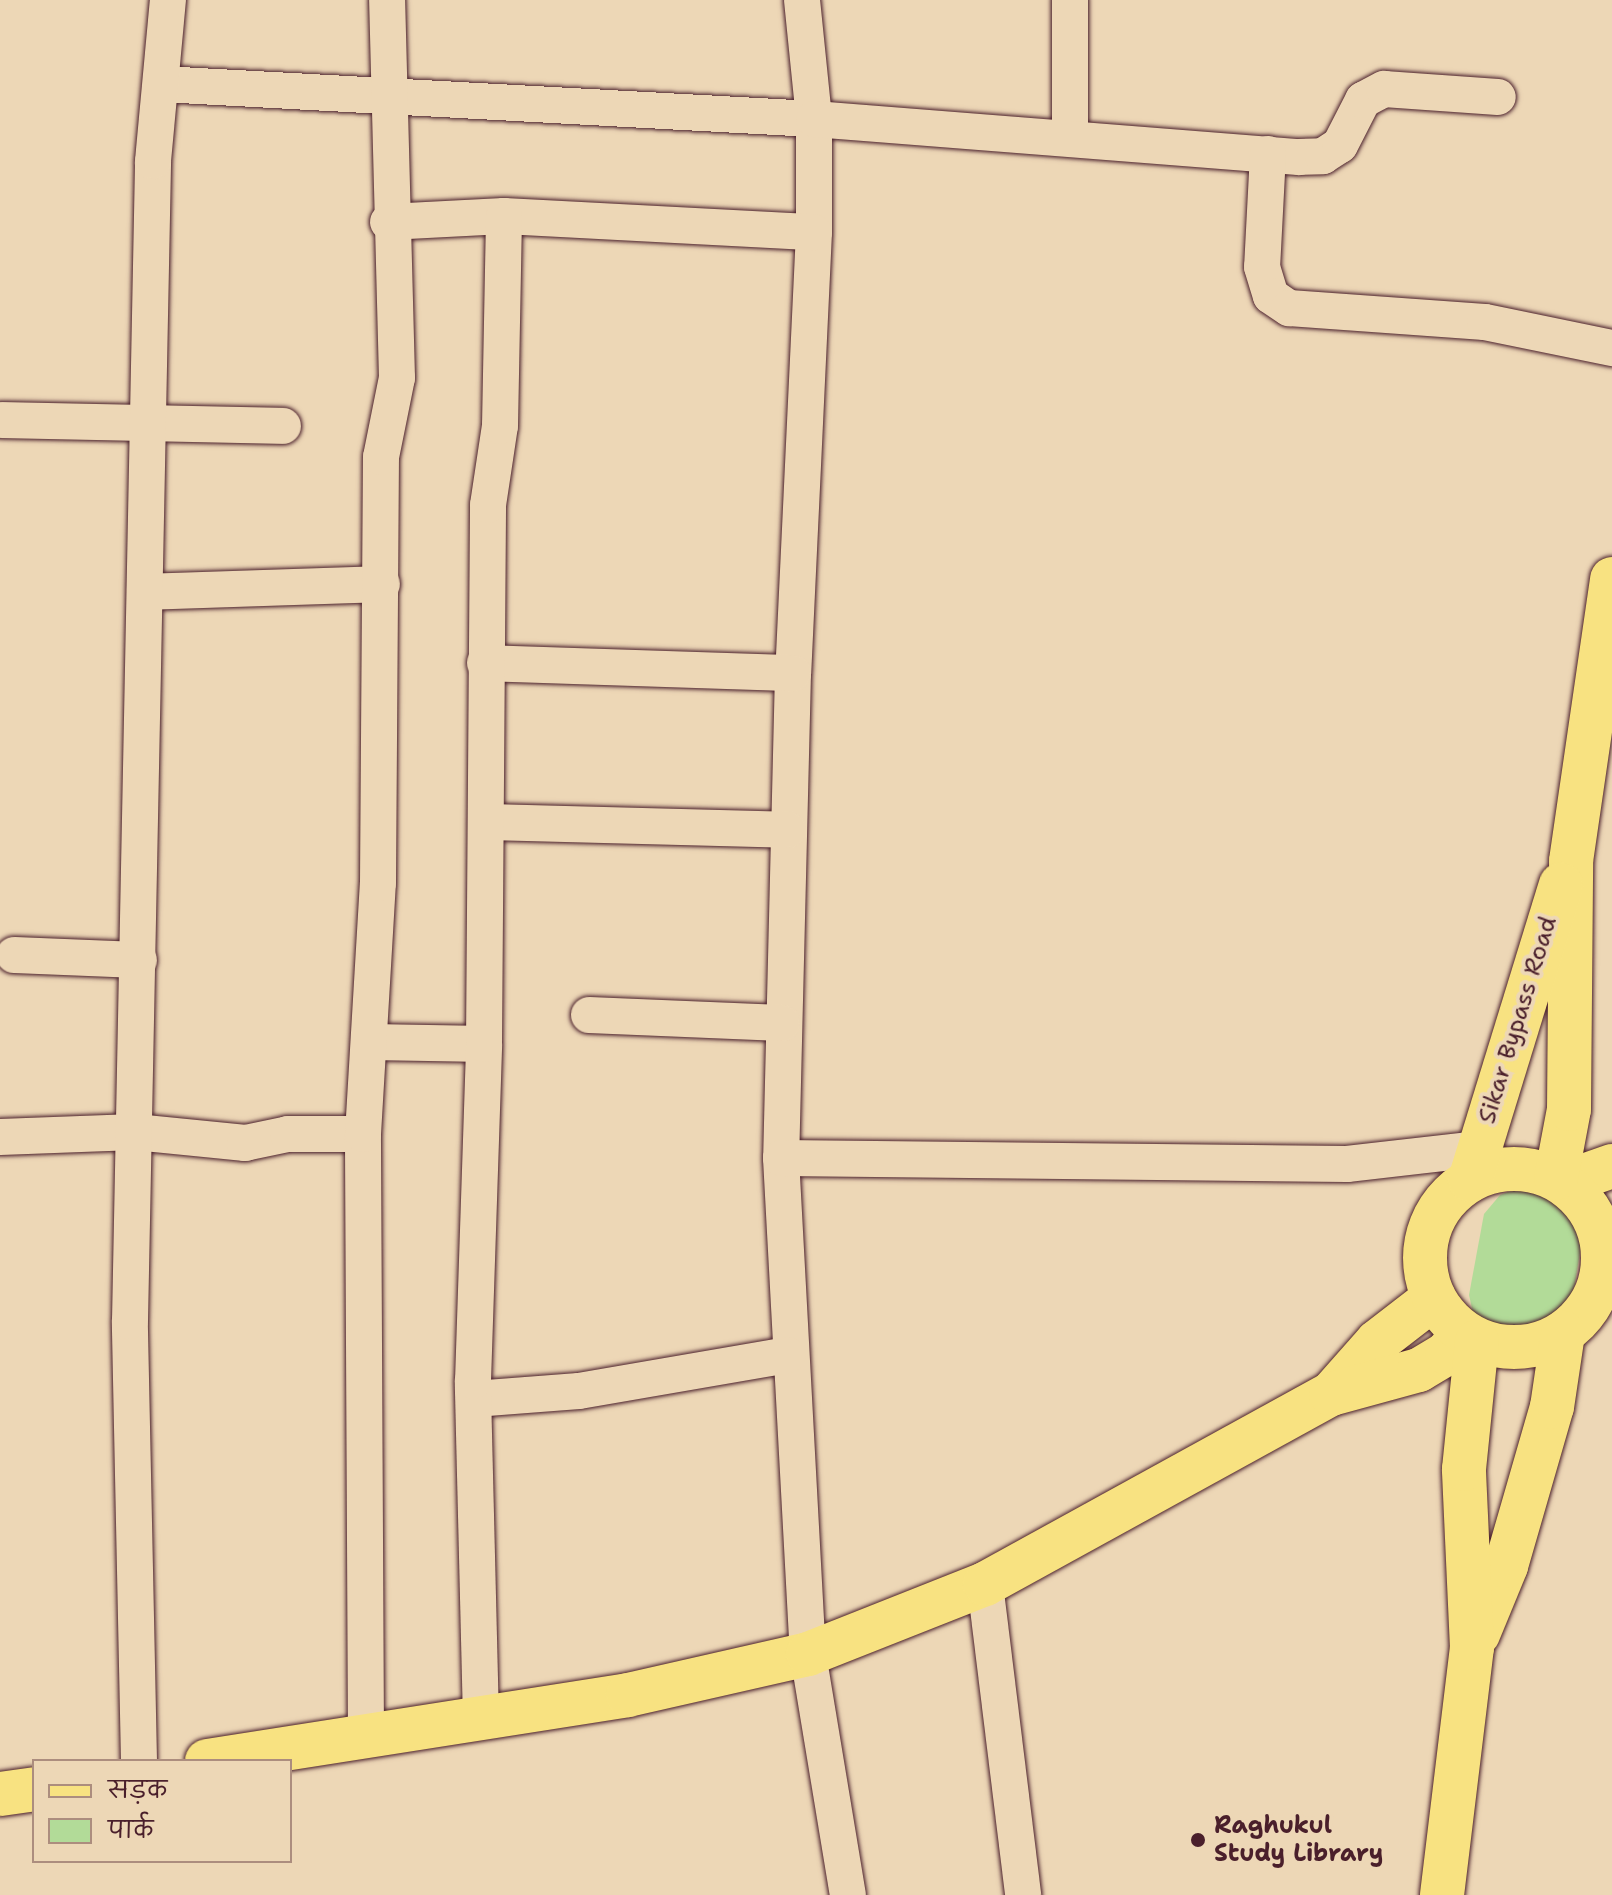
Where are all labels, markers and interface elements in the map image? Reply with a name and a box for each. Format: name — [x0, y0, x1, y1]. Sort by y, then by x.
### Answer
street label: Sikar Bypass Road — [1473, 913, 1563, 1127]
legend — [32, 1759, 292, 1863]
text: सड़क — [108, 1774, 167, 1806]
place label: Raghukul Study Library — [1214, 1812, 1383, 1868]
text: पार्क — [108, 1814, 153, 1846]
marker: Raghukul Study Library — [1189, 1831, 1207, 1849]

